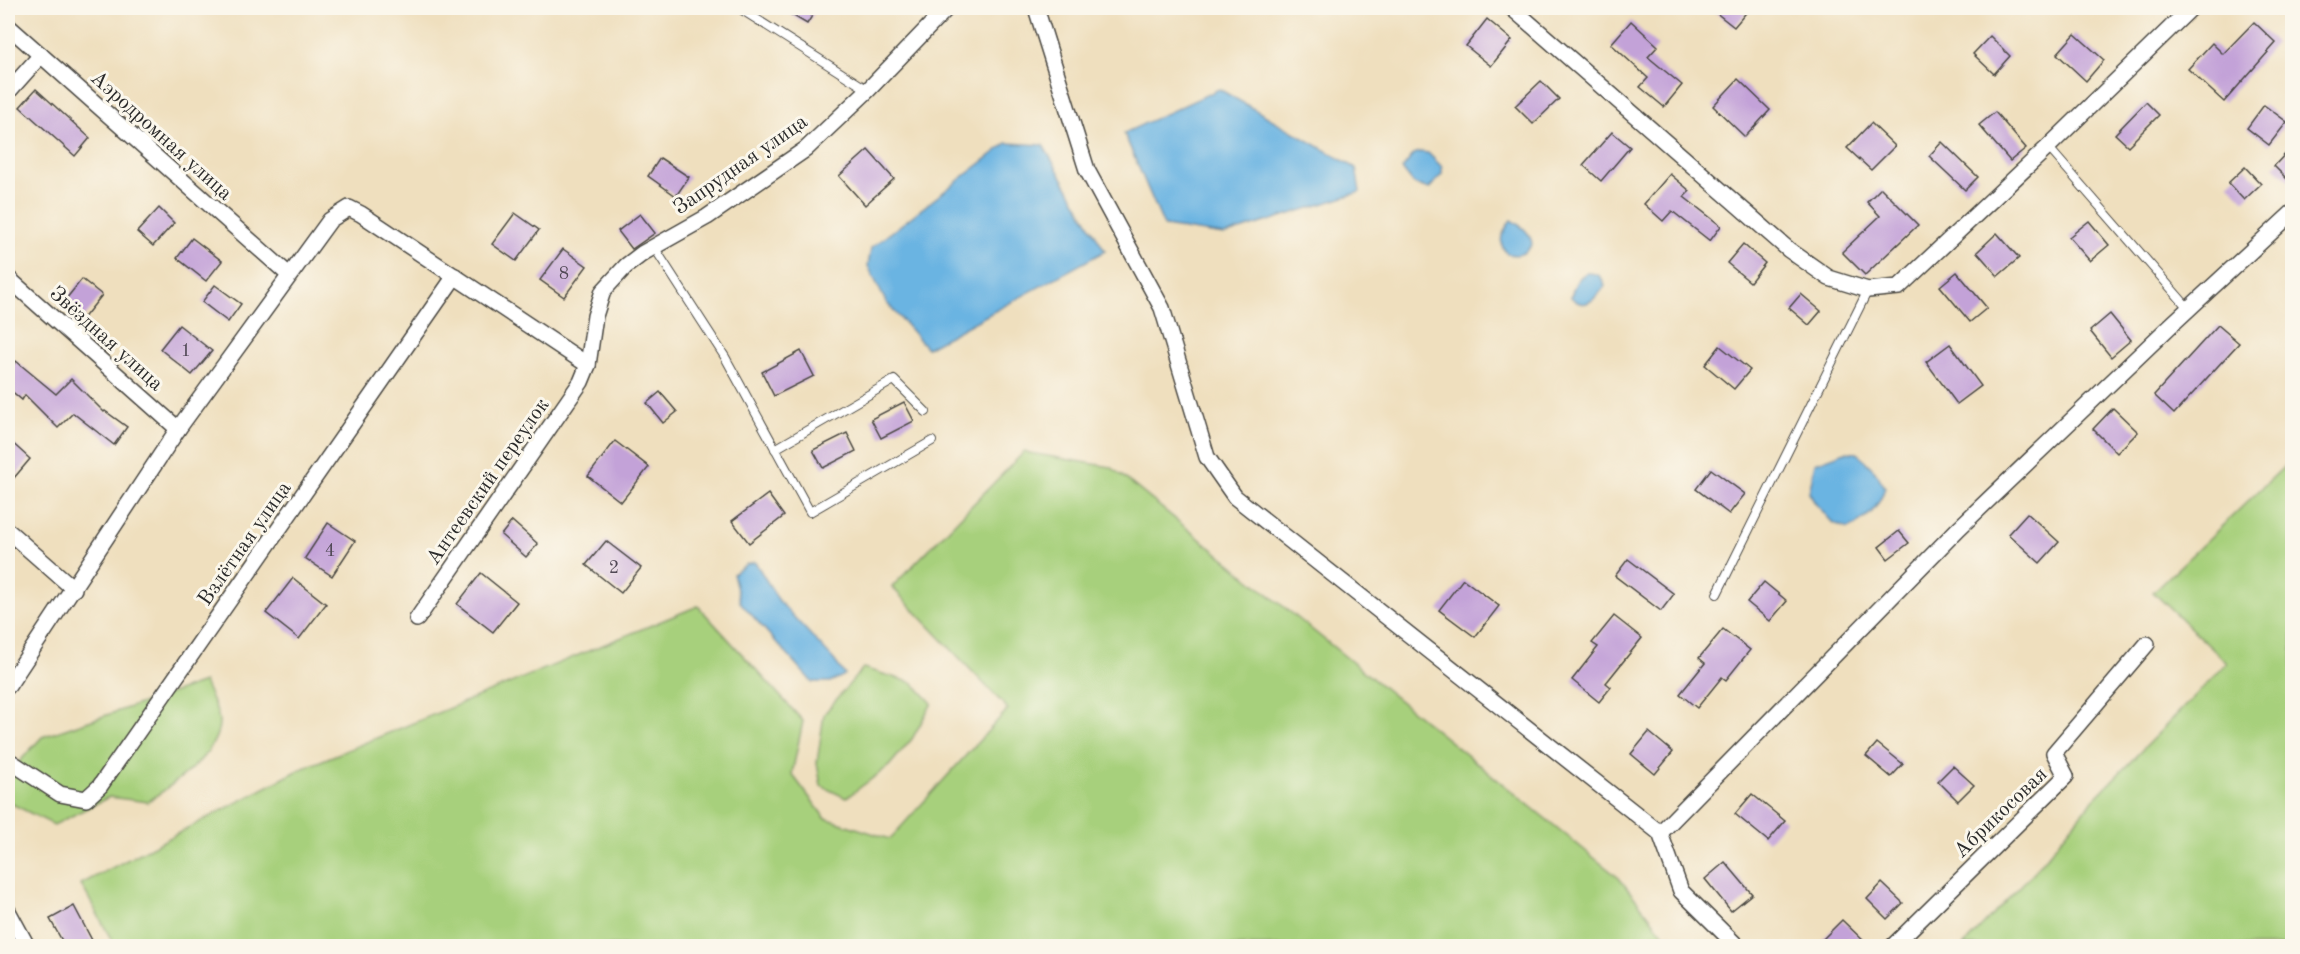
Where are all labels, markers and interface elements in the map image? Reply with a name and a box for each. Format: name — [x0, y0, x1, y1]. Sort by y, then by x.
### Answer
street label: Аэродромная улица — [86, 67, 236, 205]
street label: Запрудная улица — [670, 111, 812, 219]
house number: 8 — [559, 265, 569, 283]
street label: Звёздная улица — [45, 283, 167, 395]
house number: 1 — [181, 342, 191, 360]
street label: Антеевский переулок — [423, 394, 554, 569]
street label: Взлётная улица — [195, 478, 296, 610]
house number: 4 — [325, 542, 335, 560]
house number: 2 — [609, 559, 619, 577]
street label: Абрикосовая — [1950, 764, 2052, 863]

